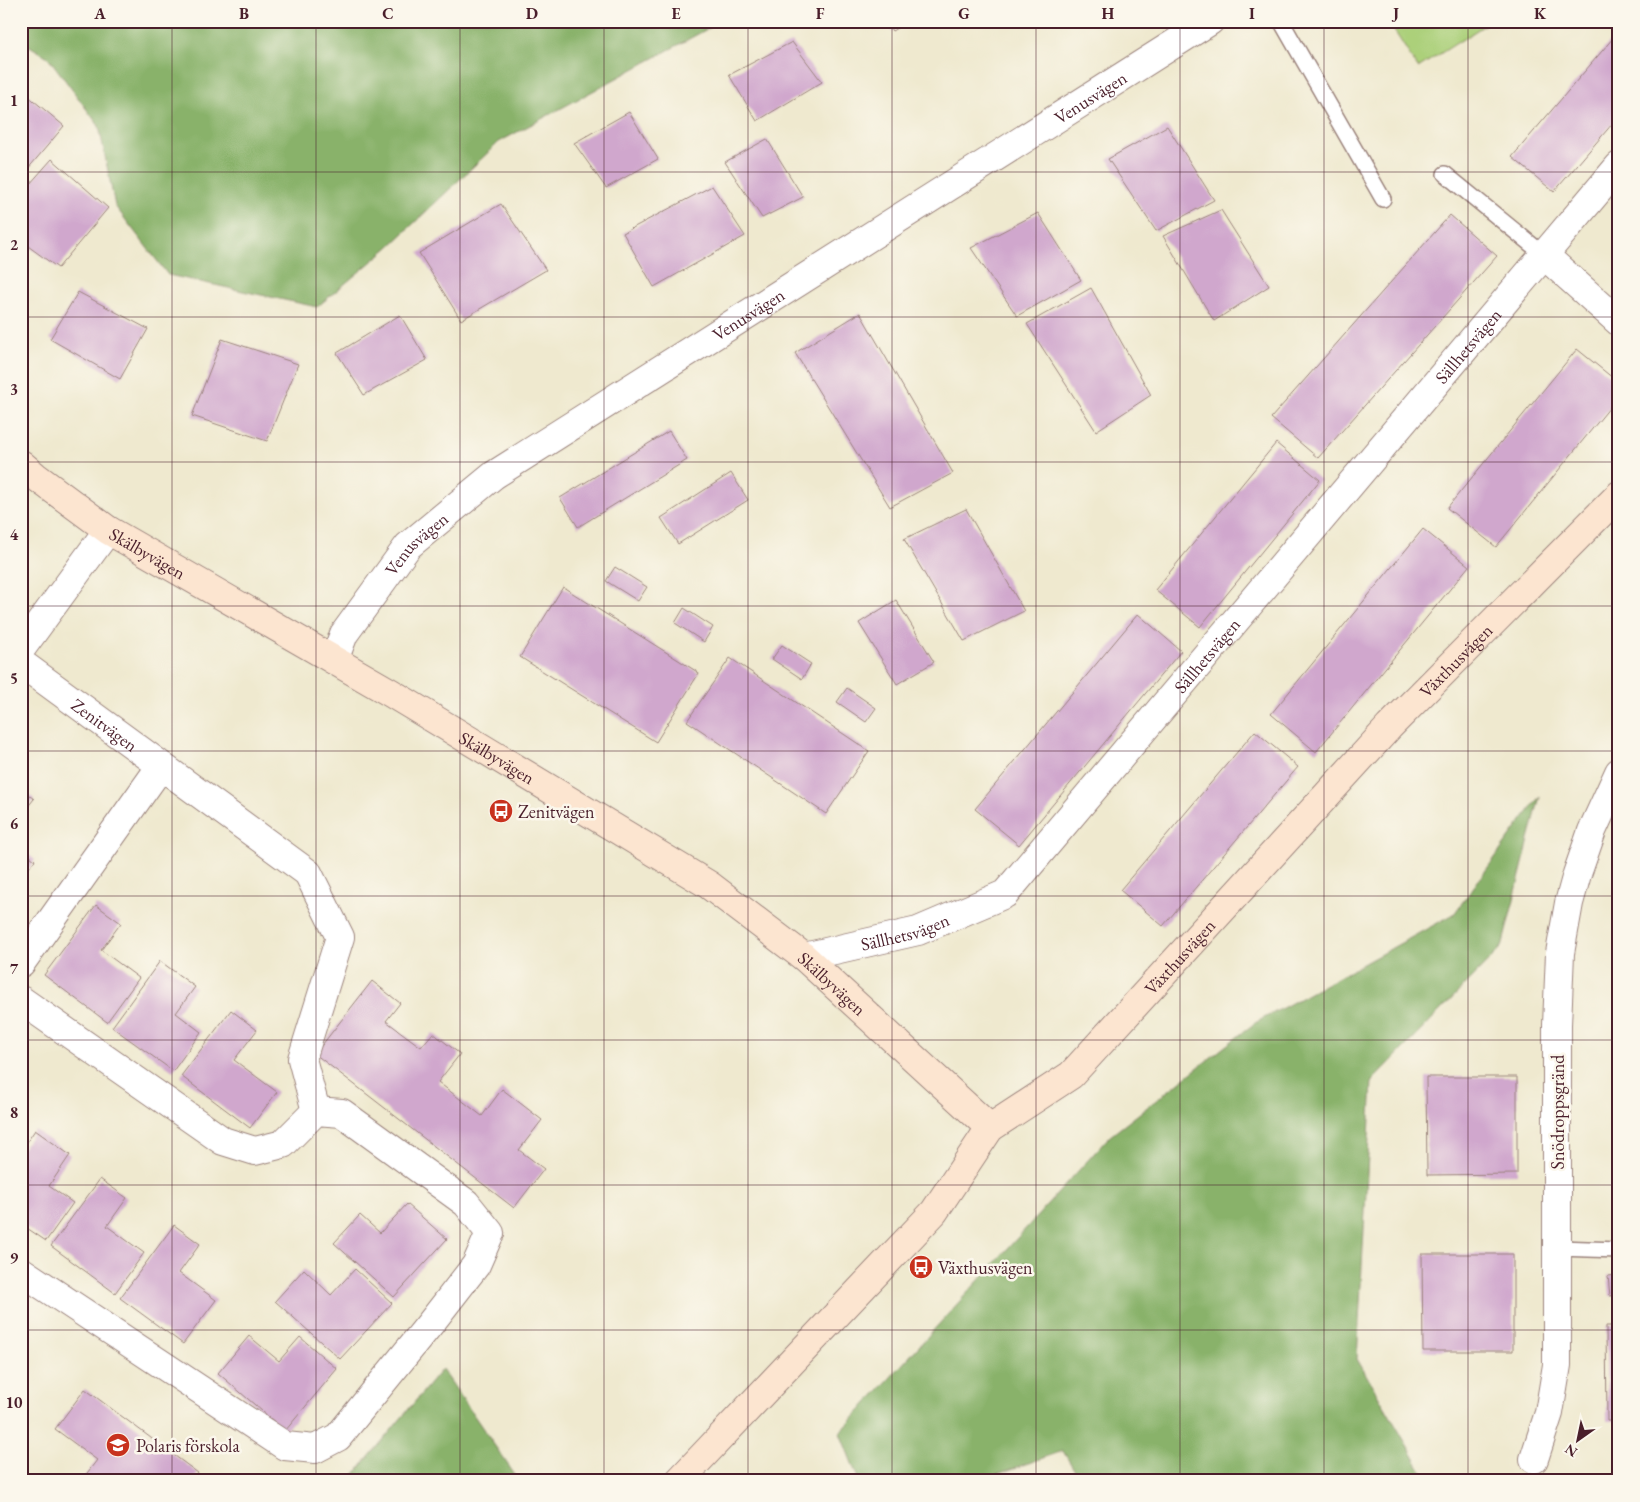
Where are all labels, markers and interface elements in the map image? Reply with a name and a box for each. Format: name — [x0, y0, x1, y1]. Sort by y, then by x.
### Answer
text: A — [93, 3, 106, 24]
text: B — [239, 3, 249, 24]
text: C — [382, 3, 394, 24]
text: D — [526, 3, 538, 24]
text: E — [671, 3, 681, 24]
text: F — [816, 3, 825, 24]
text: G — [958, 3, 970, 24]
text: H — [1102, 3, 1115, 24]
text: I — [1249, 3, 1255, 24]
text: J — [1391, 3, 1399, 24]
text: K — [1534, 3, 1547, 24]
street label: Venusvägen — [1050, 65, 1131, 129]
text: 1 — [10, 90, 18, 111]
text: 2 — [10, 234, 19, 255]
street label: Venusvägen — [708, 282, 789, 345]
street label: Sällhetsvägen — [1429, 303, 1506, 388]
text: 3 — [10, 379, 18, 400]
street label: Venusvägen — [379, 506, 453, 580]
street label: Skälbyvägen — [105, 522, 190, 584]
text: 4 — [10, 524, 19, 545]
street label: Sällhetsvägen — [1168, 612, 1245, 697]
street label: Växthusvägen — [1414, 618, 1497, 702]
text: 5 — [10, 668, 18, 689]
street label: Zenitvägen — [67, 692, 143, 757]
street label: Skälbyvägen — [455, 726, 540, 789]
bus stop icon: Zenitvägen — [488, 798, 514, 824]
place label: Zenitvägen — [518, 800, 595, 823]
text: 6 — [10, 813, 19, 834]
street label: Sällhetsvägen — [858, 907, 953, 955]
street label: Växthusvägen — [1139, 913, 1220, 999]
street label: Skälbyvägen — [794, 946, 872, 1020]
text: 7 — [10, 958, 19, 979]
street label: Snödroppsgränd — [1546, 1054, 1569, 1169]
text: 8 — [10, 1102, 18, 1123]
text: 9 — [10, 1247, 19, 1268]
bus stop icon: Växthusvägen — [908, 1254, 934, 1280]
place label: Växthusvägen — [938, 1256, 1033, 1279]
text: 10 — [6, 1392, 23, 1413]
north arrow — [1552, 1414, 1602, 1464]
school or university icon: Polaris förskola — [105, 1432, 131, 1458]
place label: Polaris förskola — [136, 1434, 240, 1457]
text: N — [1561, 1440, 1581, 1462]

